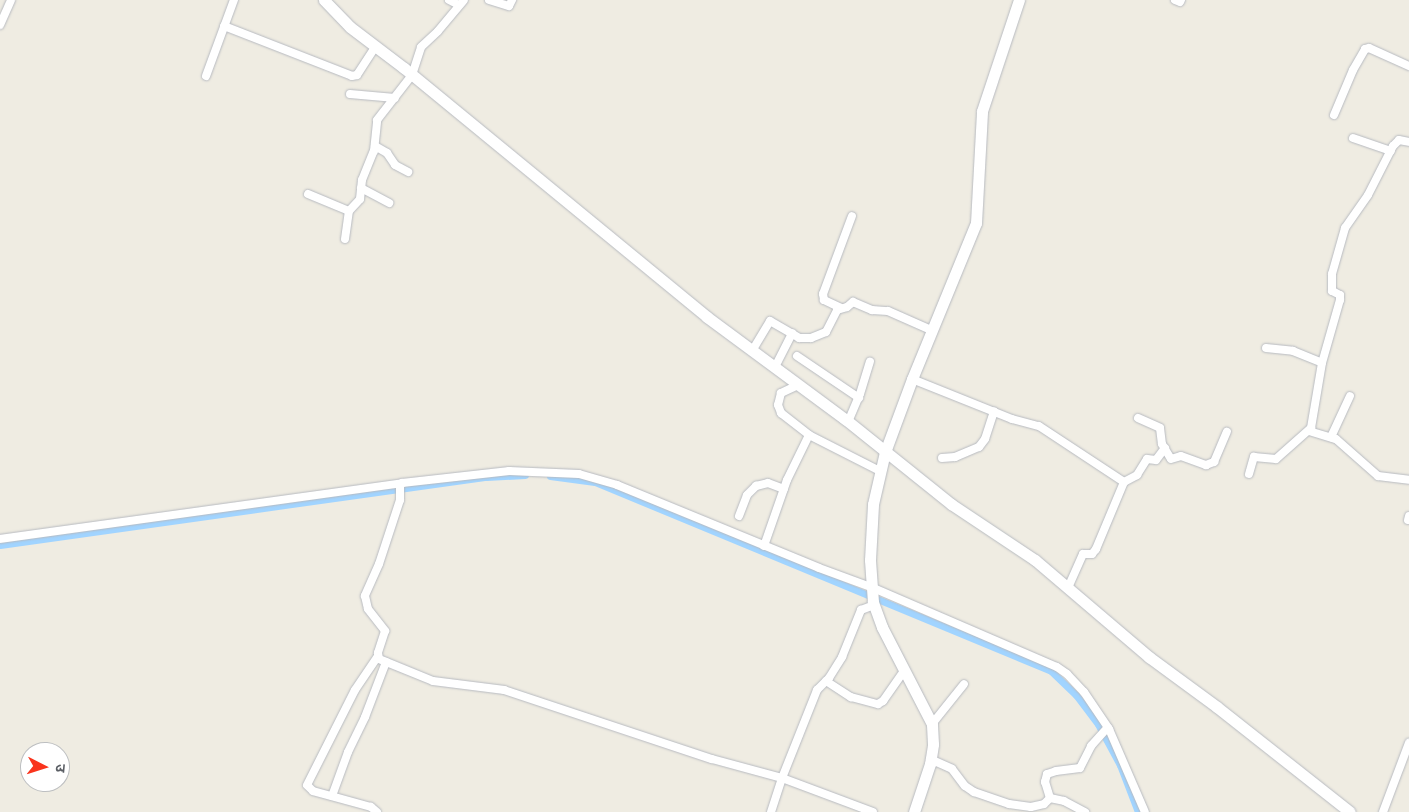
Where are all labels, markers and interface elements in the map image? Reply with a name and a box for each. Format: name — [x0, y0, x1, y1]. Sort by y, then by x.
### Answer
north arrow — [20, 742, 70, 792]
text: उ — [51, 763, 68, 773]

